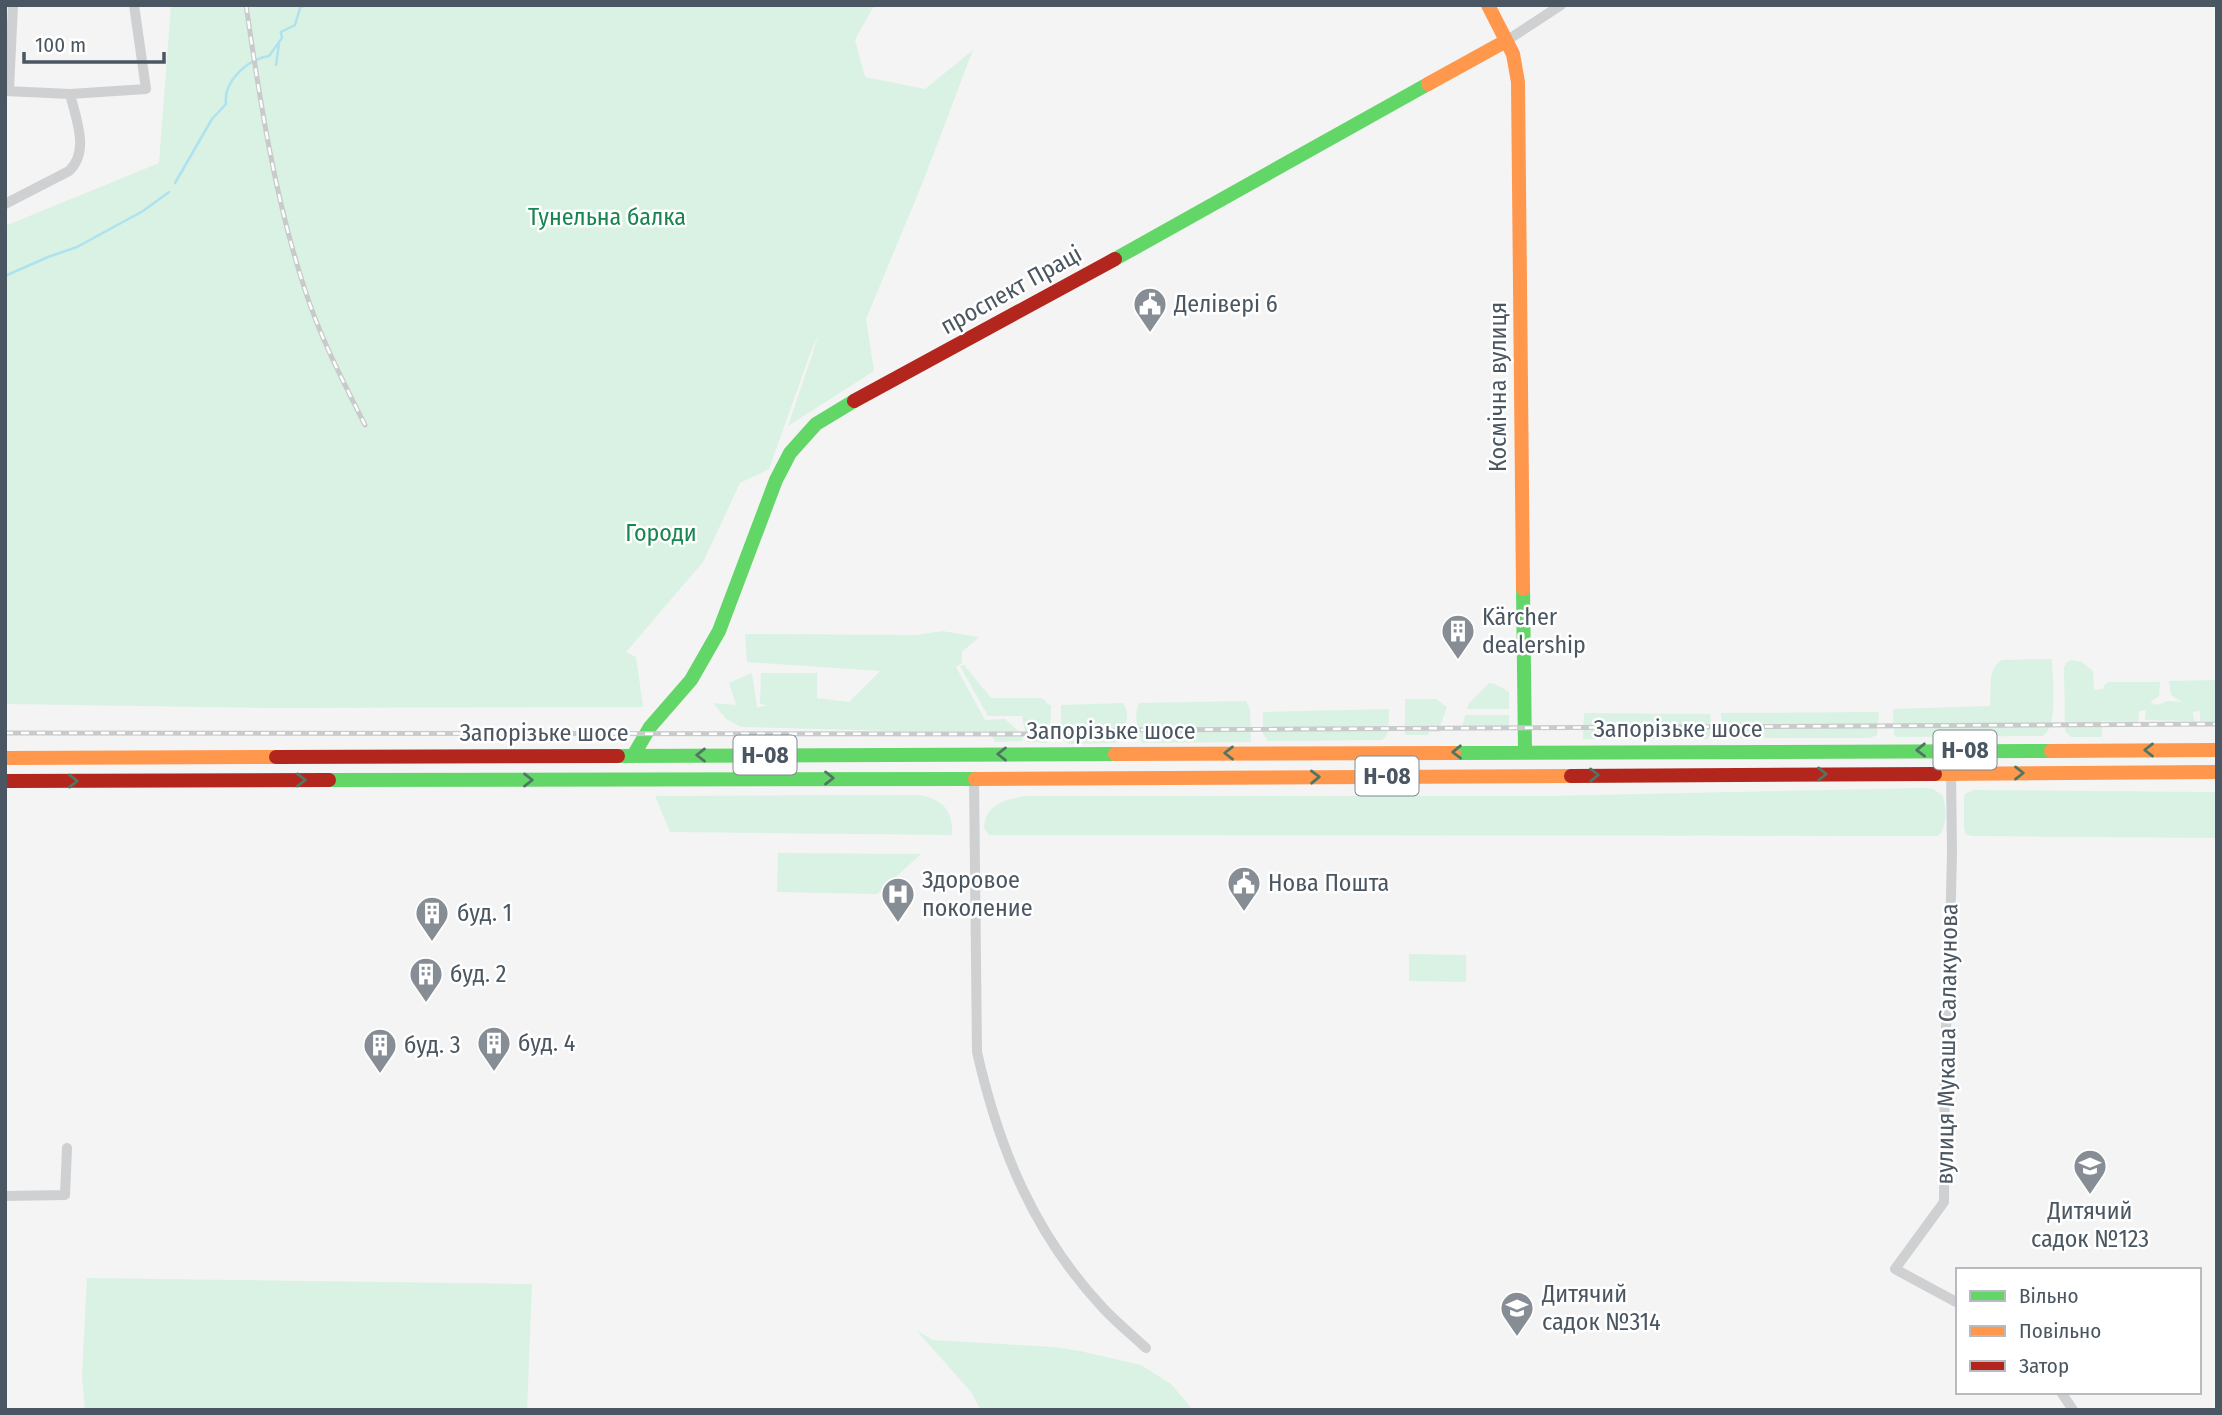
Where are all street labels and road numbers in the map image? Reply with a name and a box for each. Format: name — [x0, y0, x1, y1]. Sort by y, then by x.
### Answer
street label: проспект Праці — [935, 240, 1087, 340]
street label: Космічна вулиця — [1484, 302, 1512, 472]
street label: Запорізьке шосе — [1593, 715, 1763, 743]
street label: Запорізьке шосе — [1026, 717, 1196, 745]
street label: Запорізьке шосе — [459, 719, 629, 747]
road number: Н-08 — [1934, 730, 1996, 770]
road number: Н-08 — [734, 736, 796, 775]
road number: Н-08 — [1356, 756, 1418, 796]
street label: вулиця Мукаша Салакунова — [1931, 903, 1963, 1185]

